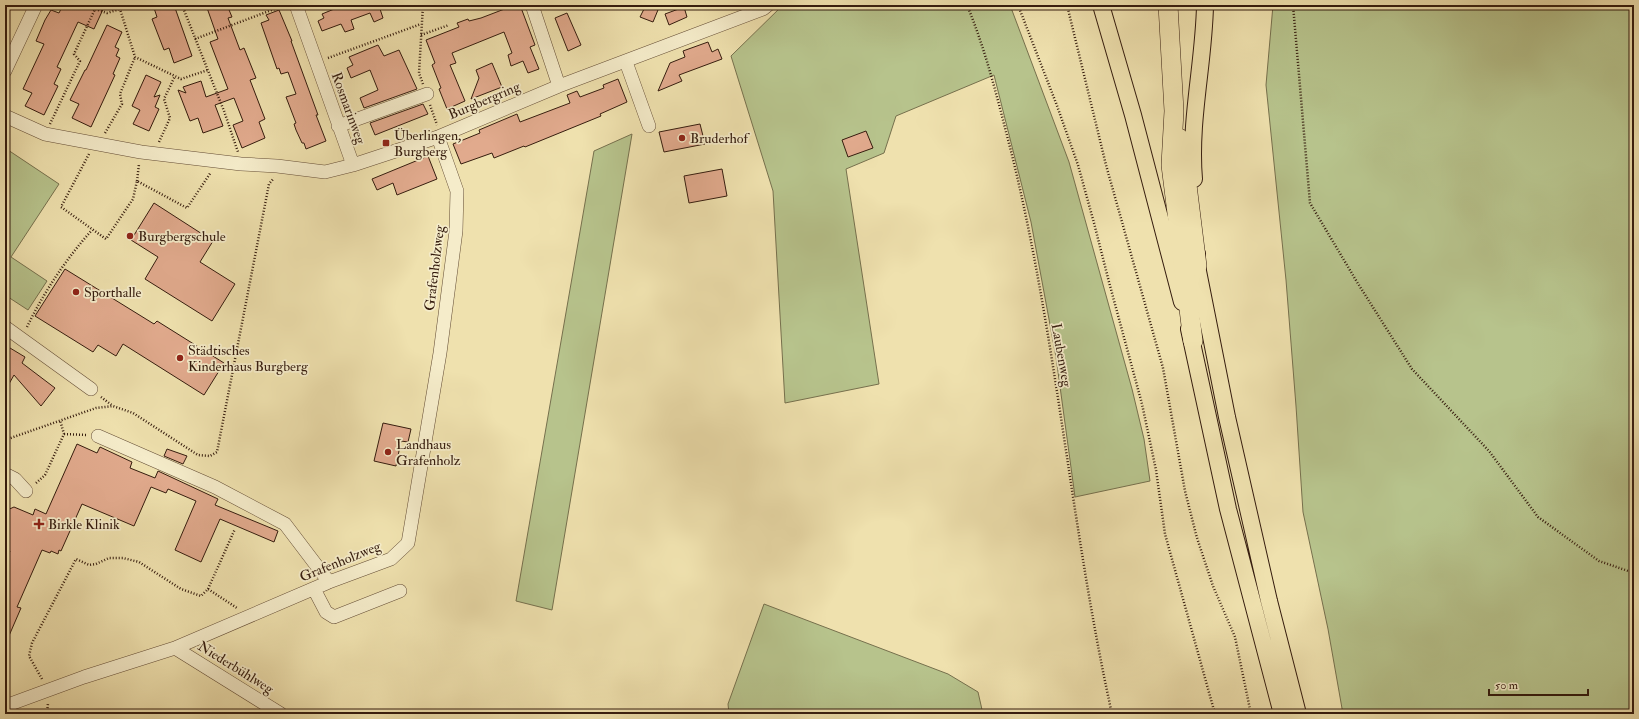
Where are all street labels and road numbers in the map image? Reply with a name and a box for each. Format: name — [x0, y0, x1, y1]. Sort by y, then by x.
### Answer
street label: Rosmarinweg — [328, 70, 370, 147]
street label: Burgbergring — [446, 77, 524, 123]
street label: Grafenholzweg — [421, 223, 448, 312]
street label: Laubenweg — [1048, 322, 1076, 389]
street label: Grafenholzweg — [297, 537, 384, 585]
street label: Niederbühlweg — [195, 637, 278, 698]

